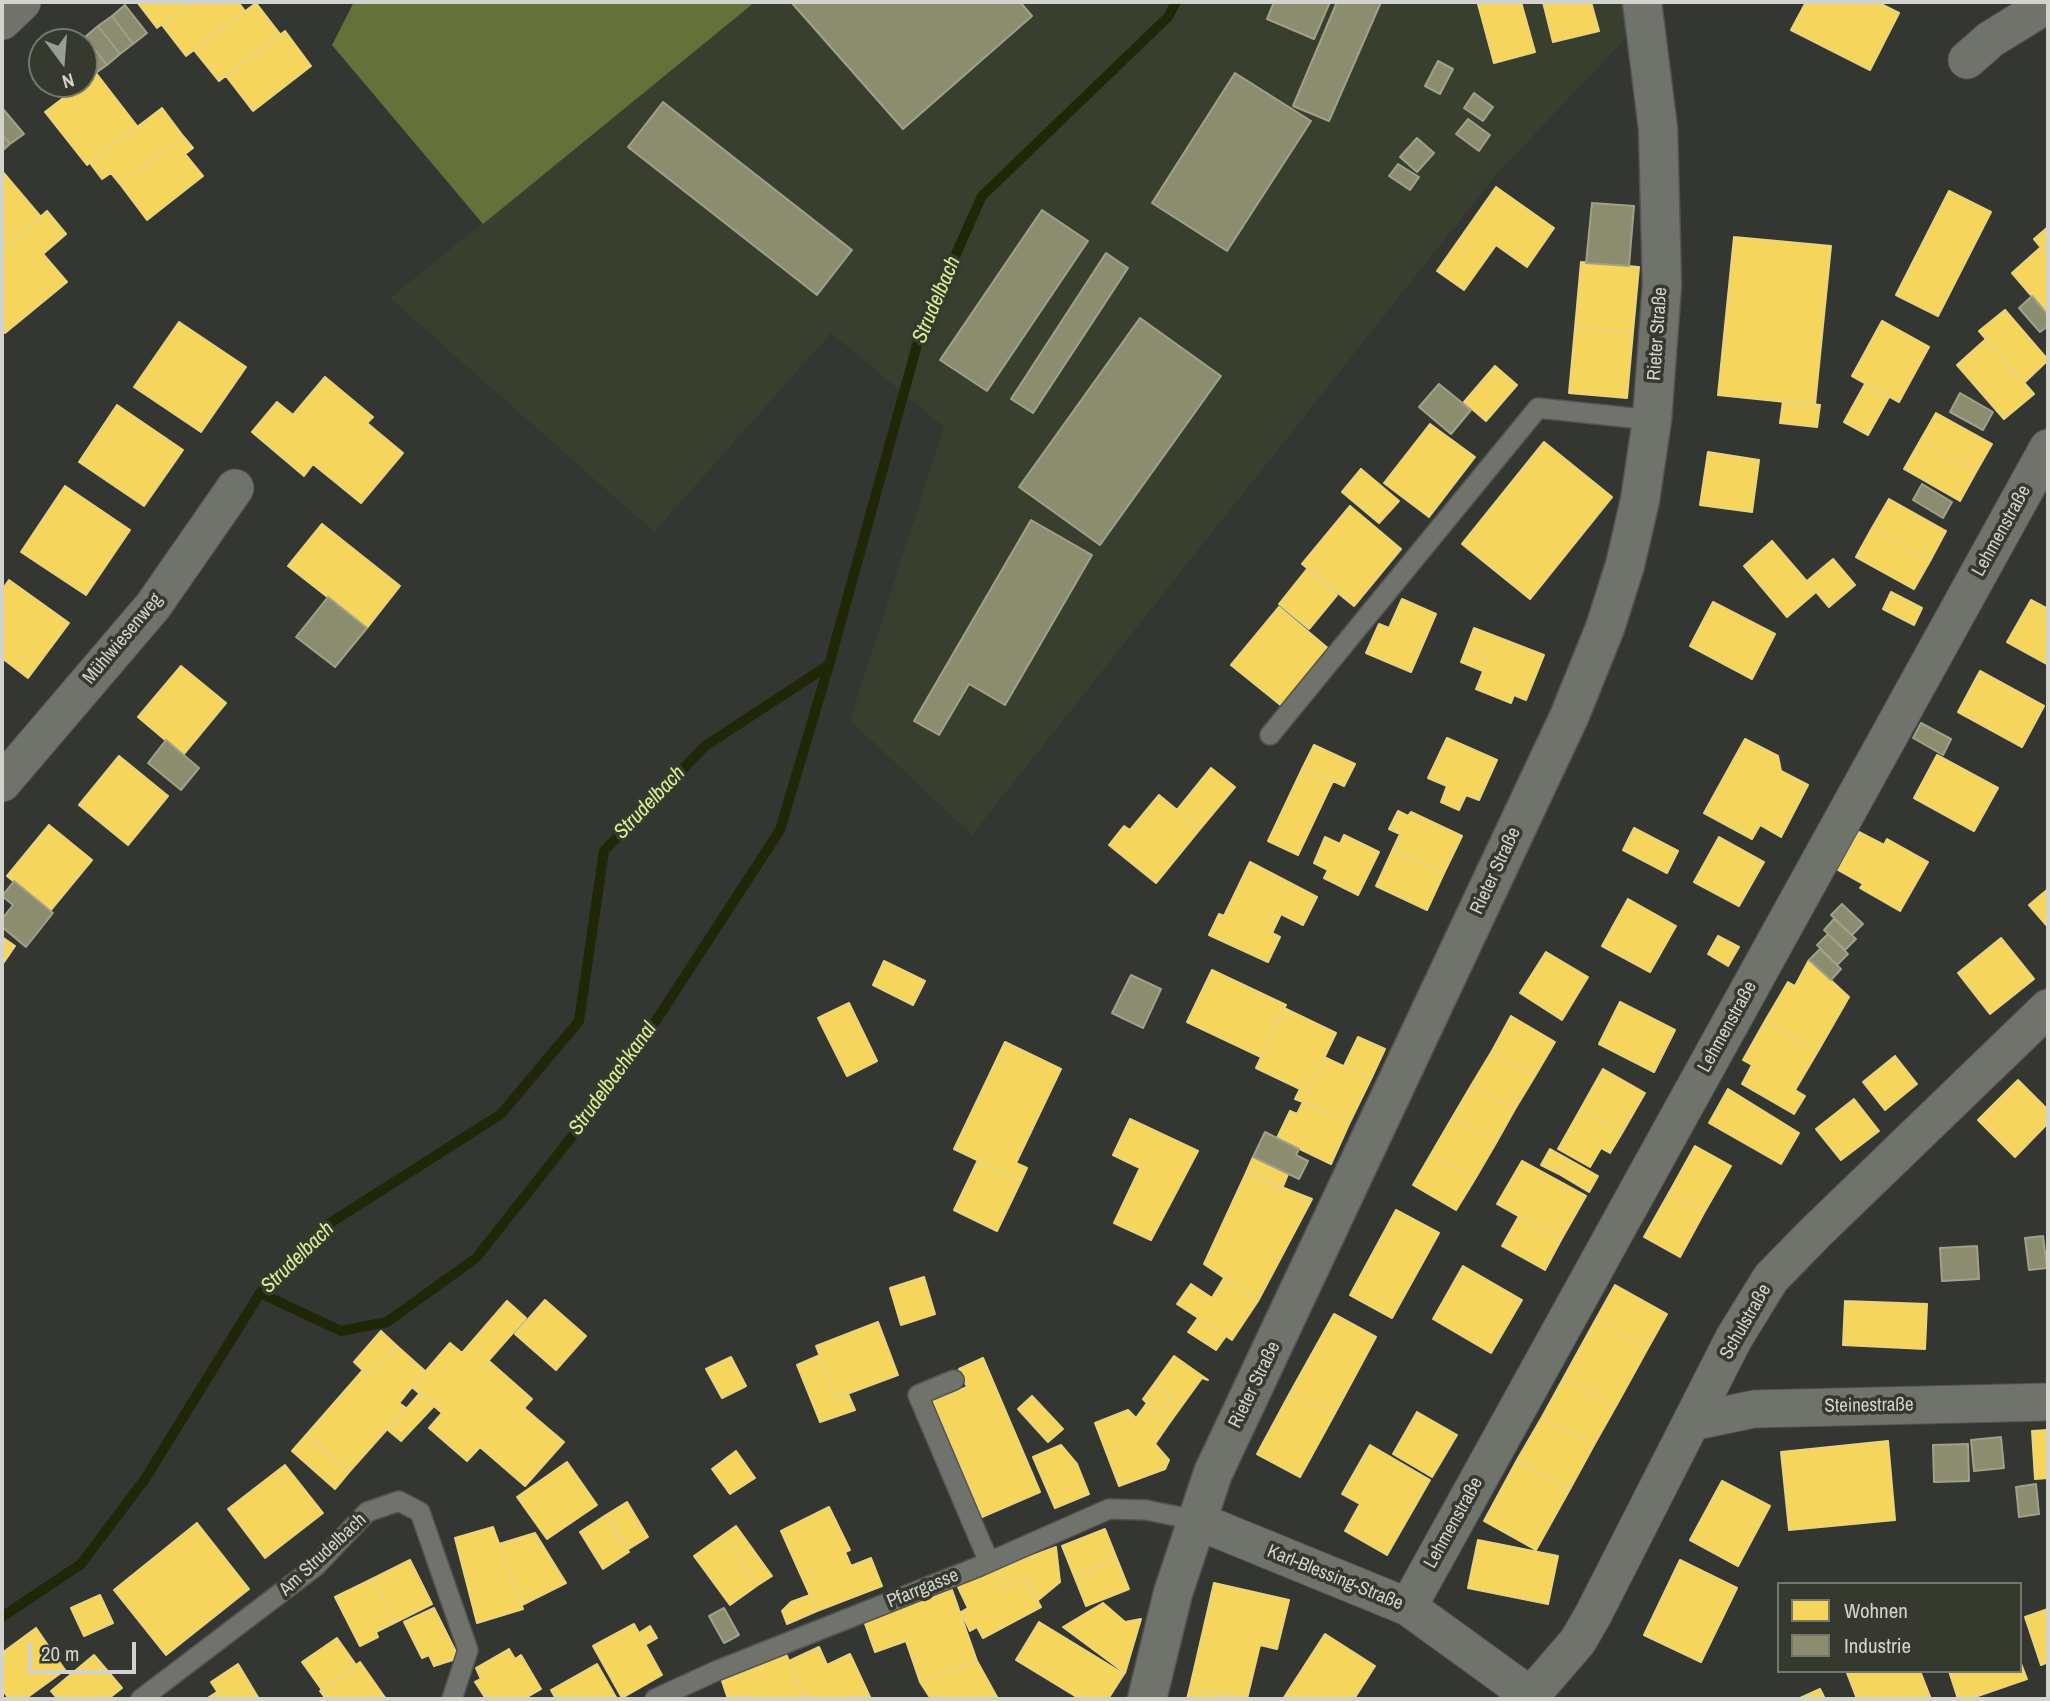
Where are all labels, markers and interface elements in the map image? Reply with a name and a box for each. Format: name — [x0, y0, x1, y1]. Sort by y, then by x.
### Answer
north arrow — [28, 28, 98, 98]
text: N — [59, 67, 77, 95]
water label: Strudelbach — [907, 253, 967, 347]
street label: Rieter Straße — [1643, 287, 1673, 381]
street label: Lehmenstraße — [1968, 482, 2036, 580]
street label: Mühlwiesenweg — [78, 589, 168, 689]
water label: Strudelbach — [609, 761, 691, 845]
street label: Rieter Straße — [1466, 824, 1526, 918]
street label: Lehmenstraße — [1694, 978, 1762, 1076]
water label: Strudelbachkanal — [564, 1018, 662, 1140]
water label: Strudelbach — [256, 1217, 340, 1299]
street label: Schulstraße — [1715, 1280, 1777, 1364]
street label: Rieter Straße — [1224, 1338, 1286, 1432]
street label: Steinestraße — [1824, 1394, 1914, 1418]
street label: Lehmenstraße — [1420, 1474, 1488, 1572]
street label: Am Strudelbach — [275, 1509, 371, 1601]
street label: Karl-Blessing-Straße — [1264, 1540, 1406, 1616]
street label: Pfarrgasse — [884, 1564, 962, 1614]
legend — [1777, 1582, 2022, 1673]
text: Wohnen — [1844, 1596, 1908, 1625]
scale bar — [32, 1628, 140, 1672]
text: Industrie — [1844, 1631, 1911, 1660]
text: 20 m — [41, 1639, 79, 1668]

